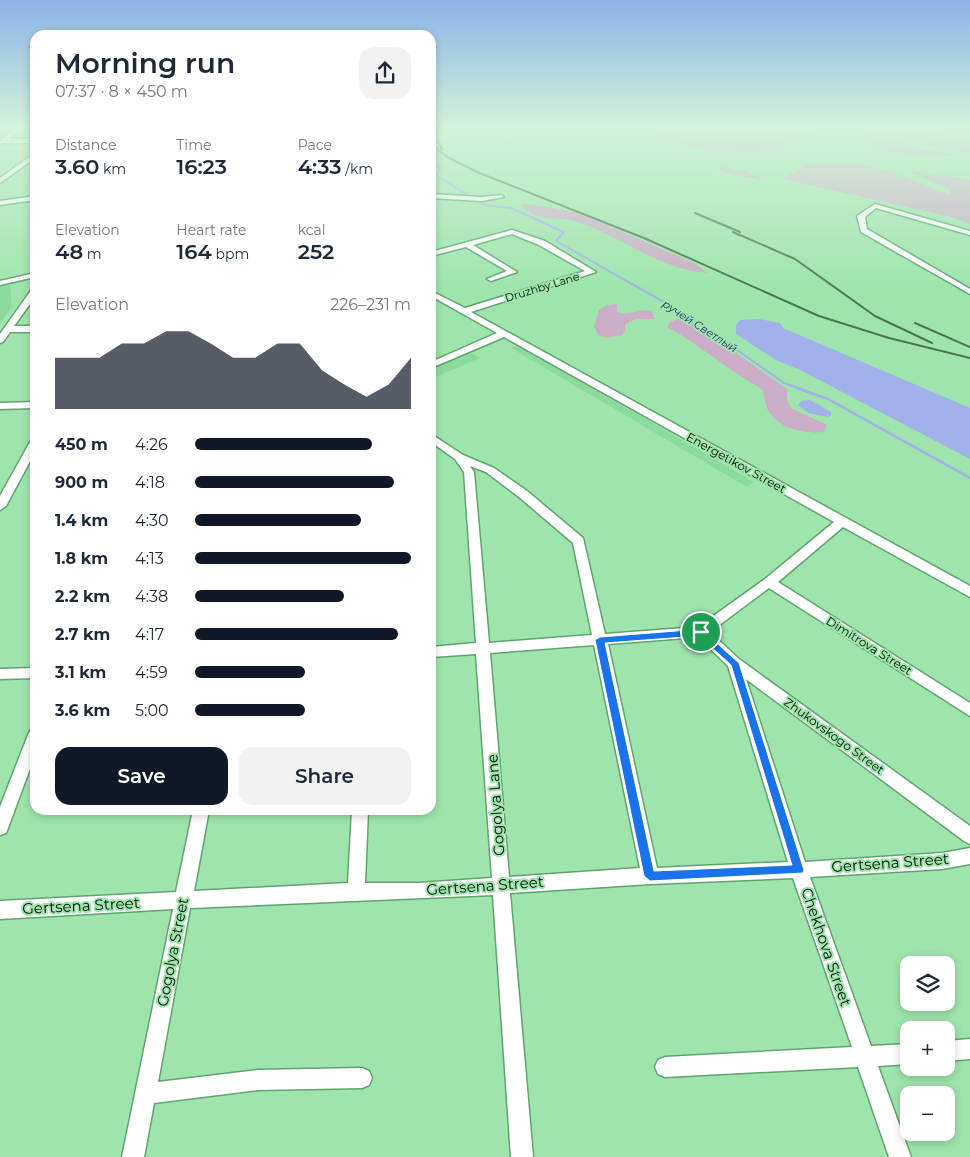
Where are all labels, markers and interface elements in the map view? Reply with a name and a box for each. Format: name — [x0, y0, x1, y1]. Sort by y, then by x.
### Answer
text: Morning run — [55, 46, 235, 80]
button: share — [359, 47, 411, 99]
text: 07:37 · 8 × 450 m — [55, 82, 188, 101]
text: Distance — [55, 136, 117, 154]
text: Time — [176, 136, 211, 154]
text: Pace — [298, 136, 332, 154]
text: 3.60 — [55, 154, 99, 179]
text: 16:23 — [176, 154, 227, 179]
text: 4:33 — [298, 154, 342, 179]
text: km — [99, 160, 126, 178]
text: /km — [342, 160, 373, 178]
text: Elevation — [55, 221, 120, 239]
text: Heart rate — [176, 221, 247, 239]
text: kcal — [298, 221, 326, 239]
text: 48 — [55, 239, 83, 264]
text: 164 — [176, 239, 212, 264]
text: 252 — [298, 239, 334, 264]
text: m — [83, 245, 102, 263]
text: bpm — [212, 245, 249, 263]
street label: Druzhby Lane — [503, 269, 581, 305]
text: Elevation — [55, 295, 129, 314]
text: 226–231 m — [330, 295, 411, 314]
water label: ручей Светлый — [660, 296, 741, 356]
street label: Energetikov Street — [684, 429, 789, 496]
text: 450 m — [55, 435, 108, 454]
text: 4:26 — [135, 435, 168, 454]
text: 900 m — [55, 473, 108, 492]
text: 4:18 — [135, 473, 165, 492]
text: 1.4 km — [55, 511, 108, 530]
text: 4:30 — [135, 511, 169, 530]
text: 1.8 km — [55, 549, 108, 568]
text: 4:13 — [135, 549, 164, 568]
text: 2.2 km — [55, 587, 110, 606]
text: 4:38 — [135, 587, 168, 606]
pin — [680, 611, 722, 653]
street label: Dimitrova Street — [823, 613, 915, 678]
icon: arrive — [687, 618, 715, 646]
text: 2.7 km — [55, 625, 110, 644]
text: 4:17 — [135, 625, 164, 644]
text: 3.1 km — [55, 663, 106, 682]
text: 4:59 — [135, 663, 168, 682]
street label: Zhukovskogo Street — [781, 694, 887, 777]
text: 3.6 km — [55, 701, 110, 720]
text: 5:00 — [135, 701, 169, 720]
button: Save — [55, 747, 228, 805]
button: Share — [238, 747, 411, 805]
street label: Gogolya Lane — [482, 753, 509, 857]
street label: Gertsena Street — [831, 849, 949, 876]
street label: Gertsena Street — [426, 872, 544, 899]
street label: Chekhova Street — [797, 885, 856, 1009]
street label: Gertsena Street — [22, 893, 140, 918]
street label: Gogolya Street — [153, 896, 192, 1008]
map controls — [900, 956, 955, 1141]
button: layers — [900, 956, 955, 1011]
button: + — [900, 1021, 955, 1076]
button: − — [900, 1086, 955, 1141]

